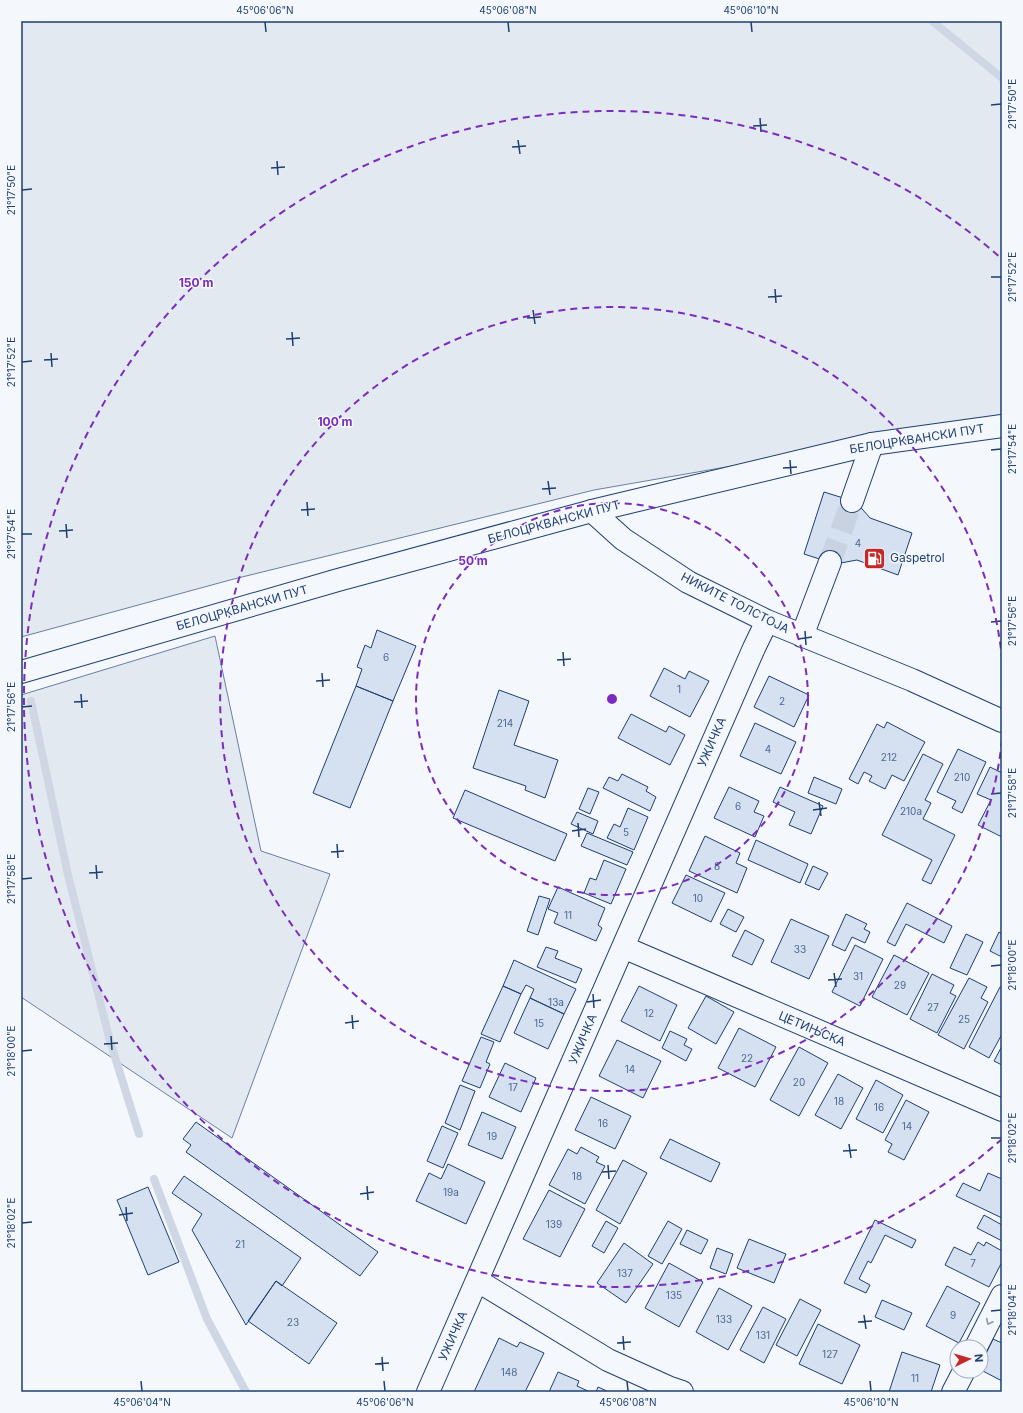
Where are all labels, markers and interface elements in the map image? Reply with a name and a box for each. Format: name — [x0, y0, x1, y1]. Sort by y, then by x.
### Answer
text: 45°06'06"N — [236, 4, 294, 16]
text: 45°06'08"N — [479, 4, 537, 16]
text: 45°06'10"N — [723, 4, 779, 16]
text: 21°17'50"E — [1006, 79, 1018, 129]
text: 21°17'50"E — [5, 165, 17, 215]
text: 21°17'52"E — [1006, 252, 1018, 302]
text: 150 m — [179, 275, 213, 290]
text: 21°17'52"E — [5, 337, 17, 387]
text: 100 m — [317, 414, 353, 429]
street label: БЕЛОЦРКВАНСКИ ПУТ — [848, 420, 986, 457]
text: 21°17'54"E — [1006, 424, 1018, 474]
street label: БЕЛОЦРКВАНСКИ ПУТ — [486, 497, 622, 546]
text: 21°17'54"E — [5, 509, 17, 559]
house number: 4 — [855, 537, 861, 549]
fuel station icon: Gaspetrol — [861, 545, 887, 571]
place label: Gaspetrol — [890, 550, 945, 565]
text: 50 m — [458, 553, 488, 568]
street label: НИКИТЕ ТОЛСТОЈА — [679, 569, 792, 636]
street label: БЕЛОЦРКВАНСКИ ПУТ — [174, 581, 310, 634]
text: 21°17'56"E — [1006, 596, 1018, 646]
house number: 6 — [383, 651, 389, 663]
text: 21°17'56"E — [5, 682, 17, 732]
house number: 1 — [677, 683, 681, 695]
centre of rings — [605, 692, 619, 706]
house number: 2 — [779, 695, 785, 707]
street label: УЖИЧКА — [694, 715, 729, 769]
house number: 214 — [497, 717, 513, 729]
house number: 4 — [765, 743, 771, 755]
house number: 212 — [881, 751, 897, 763]
text: 21°17'58"E — [1006, 768, 1018, 818]
house number: 210 — [954, 771, 970, 783]
house number: 6 — [735, 800, 741, 812]
house number: 210a — [900, 805, 922, 817]
house number: 5 — [623, 826, 629, 838]
text: 21°17'58"E — [5, 854, 17, 904]
house number: 8 — [714, 860, 720, 872]
house number: 10 — [693, 892, 703, 904]
house number: 11 — [564, 909, 572, 921]
text: 21°18'00"E — [1006, 939, 1018, 991]
house number: 33 — [794, 943, 806, 955]
house number: 31 — [853, 970, 863, 982]
house number: 29 — [894, 979, 906, 991]
house number: 13a — [548, 996, 564, 1008]
house number: 27 — [927, 1001, 939, 1013]
house number: 12 — [644, 1007, 654, 1019]
street label: ЦЕТИЊСКА — [776, 1008, 848, 1049]
street label: УЖИЧКА — [565, 1012, 600, 1066]
house number: 25 — [958, 1013, 970, 1025]
house number: 15 — [534, 1017, 544, 1029]
text: 21°18'00"E — [5, 1025, 17, 1077]
house number: 22 — [741, 1052, 753, 1064]
house number: 14 — [625, 1063, 635, 1075]
house number: 20 — [793, 1076, 805, 1088]
house number: 17 — [508, 1081, 518, 1093]
house number: 18 — [834, 1095, 844, 1107]
house number: 16 — [874, 1101, 884, 1113]
text: 21°18'02"E — [1006, 1112, 1018, 1164]
house number: 16 — [598, 1117, 608, 1129]
house number: 14 — [902, 1120, 912, 1132]
house number: 19 — [487, 1130, 497, 1142]
house number: 18 — [572, 1170, 582, 1182]
house number: 19a — [443, 1186, 459, 1198]
text: 21°18'02"E — [5, 1197, 17, 1249]
house number: 139 — [546, 1218, 562, 1230]
house number: 21 — [235, 1238, 245, 1250]
house number: 7 — [970, 1257, 976, 1269]
house number: 137 — [617, 1267, 633, 1279]
text: 21°18'04"E — [1006, 1284, 1018, 1336]
house number: 135 — [666, 1289, 682, 1301]
street label: УЖИЧКА — [435, 1309, 470, 1363]
house number: 9 — [950, 1309, 956, 1321]
house number: 133 — [716, 1313, 732, 1325]
house number: 23 — [287, 1316, 299, 1328]
one-way arrow — [986, 1317, 994, 1325]
house number: 131 — [756, 1329, 770, 1341]
north arrow — [949, 1339, 989, 1379]
house number: 127 — [822, 1348, 838, 1360]
text: N — [972, 1353, 986, 1363]
house number: 148 — [501, 1366, 517, 1378]
house number: 11 — [911, 1372, 919, 1384]
text: 45°06'04"N — [113, 1396, 171, 1408]
text: 45°06'06"N — [356, 1396, 414, 1408]
text: 45°06'08"N — [599, 1396, 657, 1408]
text: 45°06'10"N — [843, 1396, 899, 1408]

